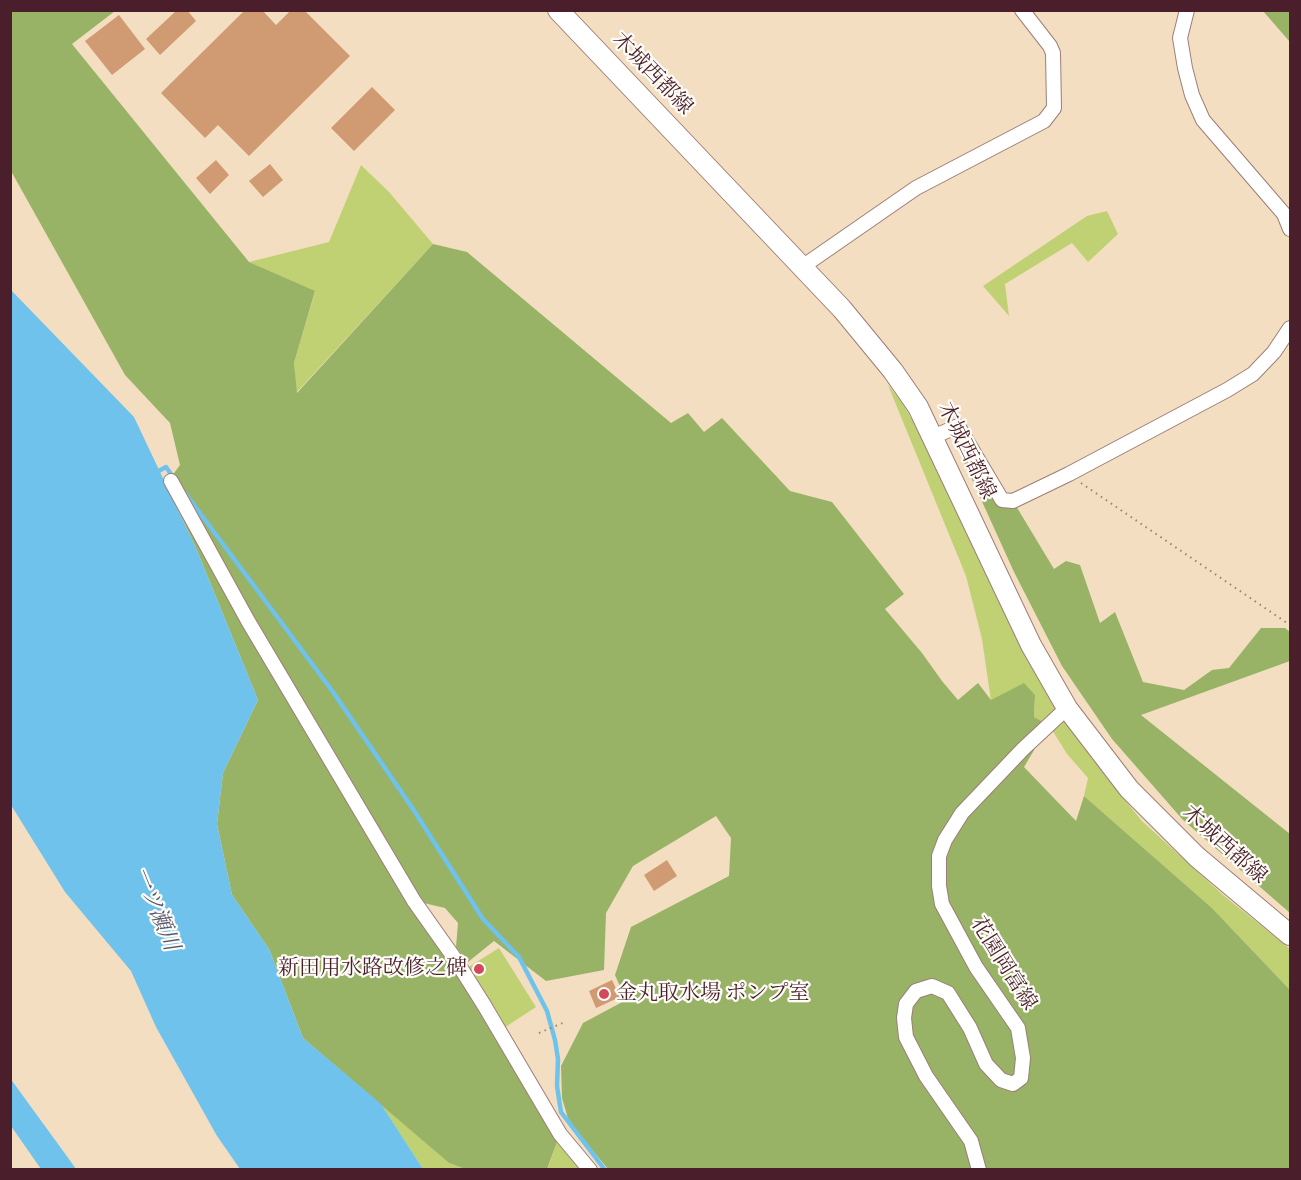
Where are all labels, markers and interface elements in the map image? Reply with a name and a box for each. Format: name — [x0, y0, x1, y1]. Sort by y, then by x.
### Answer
street label: 木城西都線 — [606, 27, 698, 121]
street label: 木城西都線 — [932, 398, 1000, 504]
street label: 木城西都線 — [1177, 801, 1271, 889]
water label: 一ツ瀬川 — [126, 863, 184, 955]
street label: 花園岡富線 — [964, 913, 1042, 1015]
place label: 新田用水路改修之碑 — [278, 956, 467, 982]
marker: 新田用水路改修之碑 — [472, 962, 486, 976]
place label: 金丸取水場 ポンプ室 — [616, 981, 810, 1007]
marker: 金丸取水場 ポンプ室 — [597, 987, 611, 1001]

